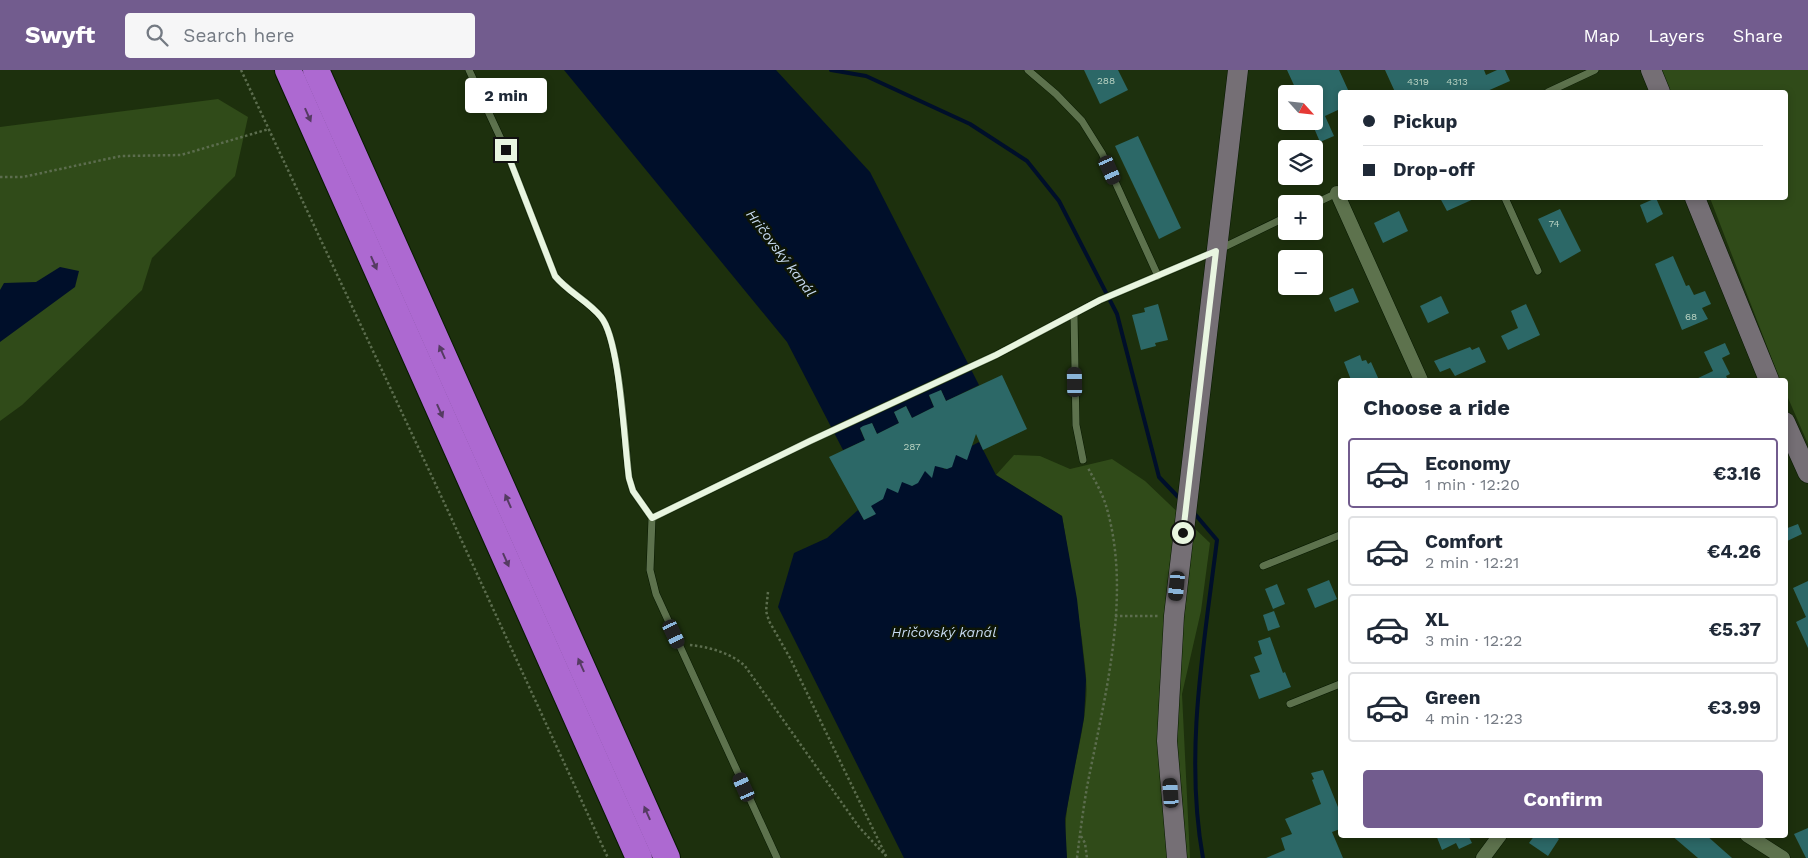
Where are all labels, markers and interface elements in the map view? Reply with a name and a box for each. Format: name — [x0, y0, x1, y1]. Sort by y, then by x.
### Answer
search box — [125, 13, 475, 58]
text: Swyft — [25, 21, 95, 49]
icon: search — [143, 21, 171, 49]
text: Search here — [183, 24, 295, 47]
text: Map — [1583, 25, 1620, 46]
text: Layers — [1648, 25, 1705, 46]
text: Share — [1733, 25, 1783, 46]
house number: 288 — [1097, 75, 1115, 86]
house number: 4319 — [1407, 76, 1429, 87]
house number: 4313 — [1446, 76, 1468, 87]
callout: 2 min — [465, 78, 547, 112]
north arrow — [1278, 85, 1322, 130]
map controls — [1278, 85, 1323, 295]
text: 2 min — [484, 86, 528, 105]
one-way arrow — [305, 108, 313, 122]
text: Pickup — [1393, 110, 1457, 133]
route end — [495, 139, 517, 161]
button: layers — [1278, 140, 1323, 185]
car — [1097, 153, 1122, 187]
text: Drop-off — [1393, 158, 1475, 181]
button: + — [1278, 195, 1323, 240]
water label: Hričovský kanál — [743, 206, 819, 300]
house number: 74 — [1548, 218, 1560, 229]
button: − — [1278, 250, 1323, 295]
one-way arrow — [371, 256, 379, 270]
house number: 68 — [1685, 311, 1697, 322]
one-way arrow — [437, 345, 445, 359]
car — [1067, 367, 1082, 397]
text: Choose a ride — [1363, 395, 1510, 420]
one-way arrow — [437, 404, 445, 418]
house number: 287 — [903, 441, 921, 452]
icon: car — [1365, 451, 1410, 496]
text: Economy — [1425, 452, 1510, 475]
text: €3.16 — [1713, 462, 1761, 485]
text: 1 min · 12:20 — [1425, 475, 1520, 494]
one-way arrow — [503, 494, 511, 508]
route start — [1172, 522, 1194, 544]
icon: car — [1365, 529, 1410, 574]
text: Comfort — [1425, 530, 1503, 553]
text: €4.26 — [1707, 540, 1761, 563]
one-way arrow — [503, 553, 511, 567]
text: 2 min · 12:21 — [1425, 553, 1519, 572]
car — [1167, 570, 1186, 602]
icon: car — [1365, 607, 1410, 652]
text: XL — [1425, 608, 1449, 631]
car — [660, 617, 687, 651]
text: €5.37 — [1709, 618, 1761, 641]
water label: Hričovský kanál — [892, 624, 996, 640]
text: 3 min · 12:22 — [1425, 631, 1522, 650]
one-way arrow — [576, 658, 584, 672]
icon: car — [1365, 685, 1410, 730]
text: Green — [1425, 686, 1481, 709]
text: €3.99 — [1707, 696, 1761, 719]
text: 4 min · 12:23 — [1425, 709, 1523, 728]
car — [731, 770, 756, 804]
button: Confirm — [1363, 770, 1763, 828]
car — [1162, 778, 1179, 808]
one-way arrow — [643, 806, 651, 820]

